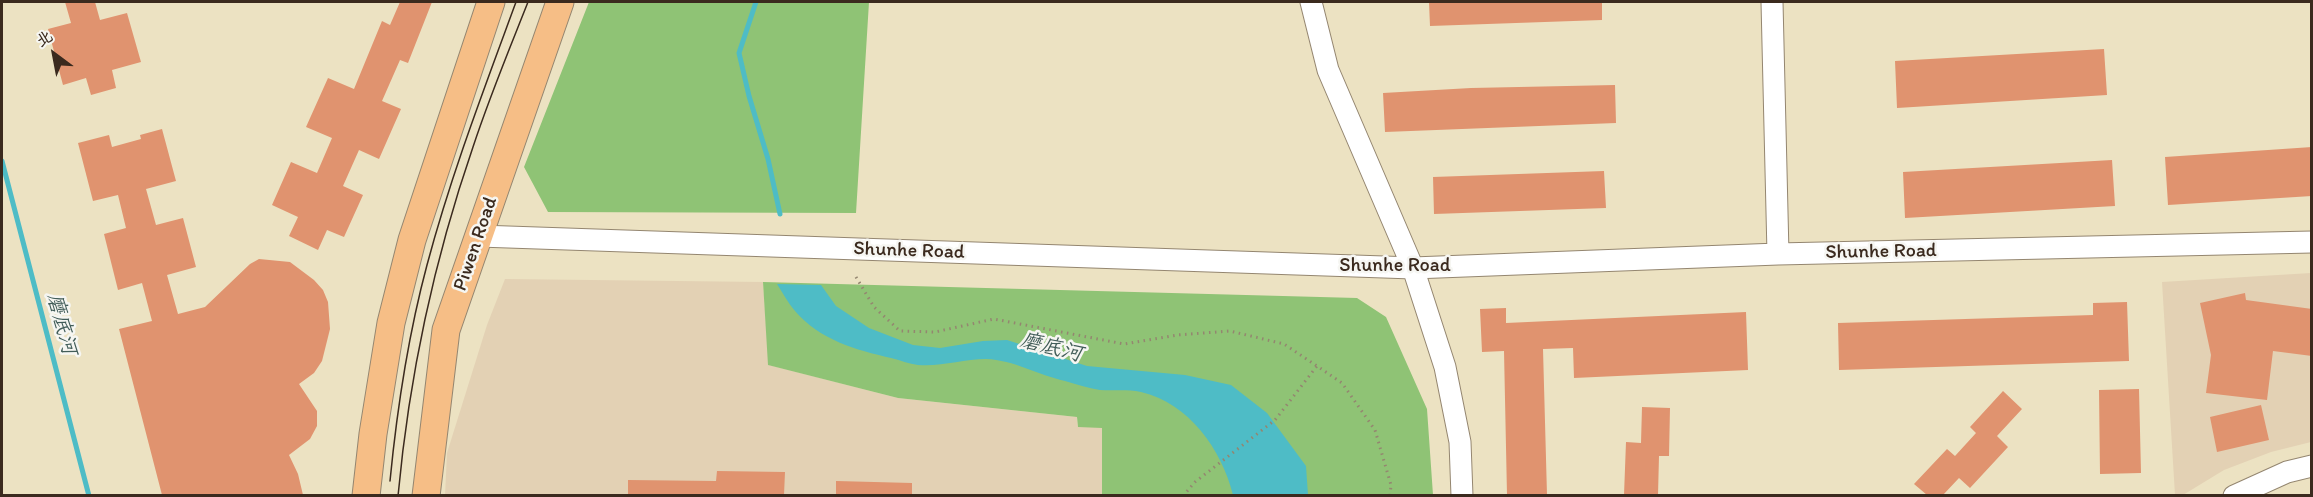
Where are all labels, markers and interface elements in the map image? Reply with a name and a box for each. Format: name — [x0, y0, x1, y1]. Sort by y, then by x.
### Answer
north arrow — [24, 24, 84, 84]
text: 北 — [32, 26, 56, 51]
street label: Piwen Road — [449, 194, 503, 294]
street label: Shunhe Road — [853, 237, 965, 265]
street label: Shunhe Road — [1825, 239, 1937, 265]
street label: Shunhe Road — [1339, 254, 1451, 278]
water label: 磨底河 — [41, 290, 81, 358]
water label: 磨底河 — [1017, 328, 1085, 368]

